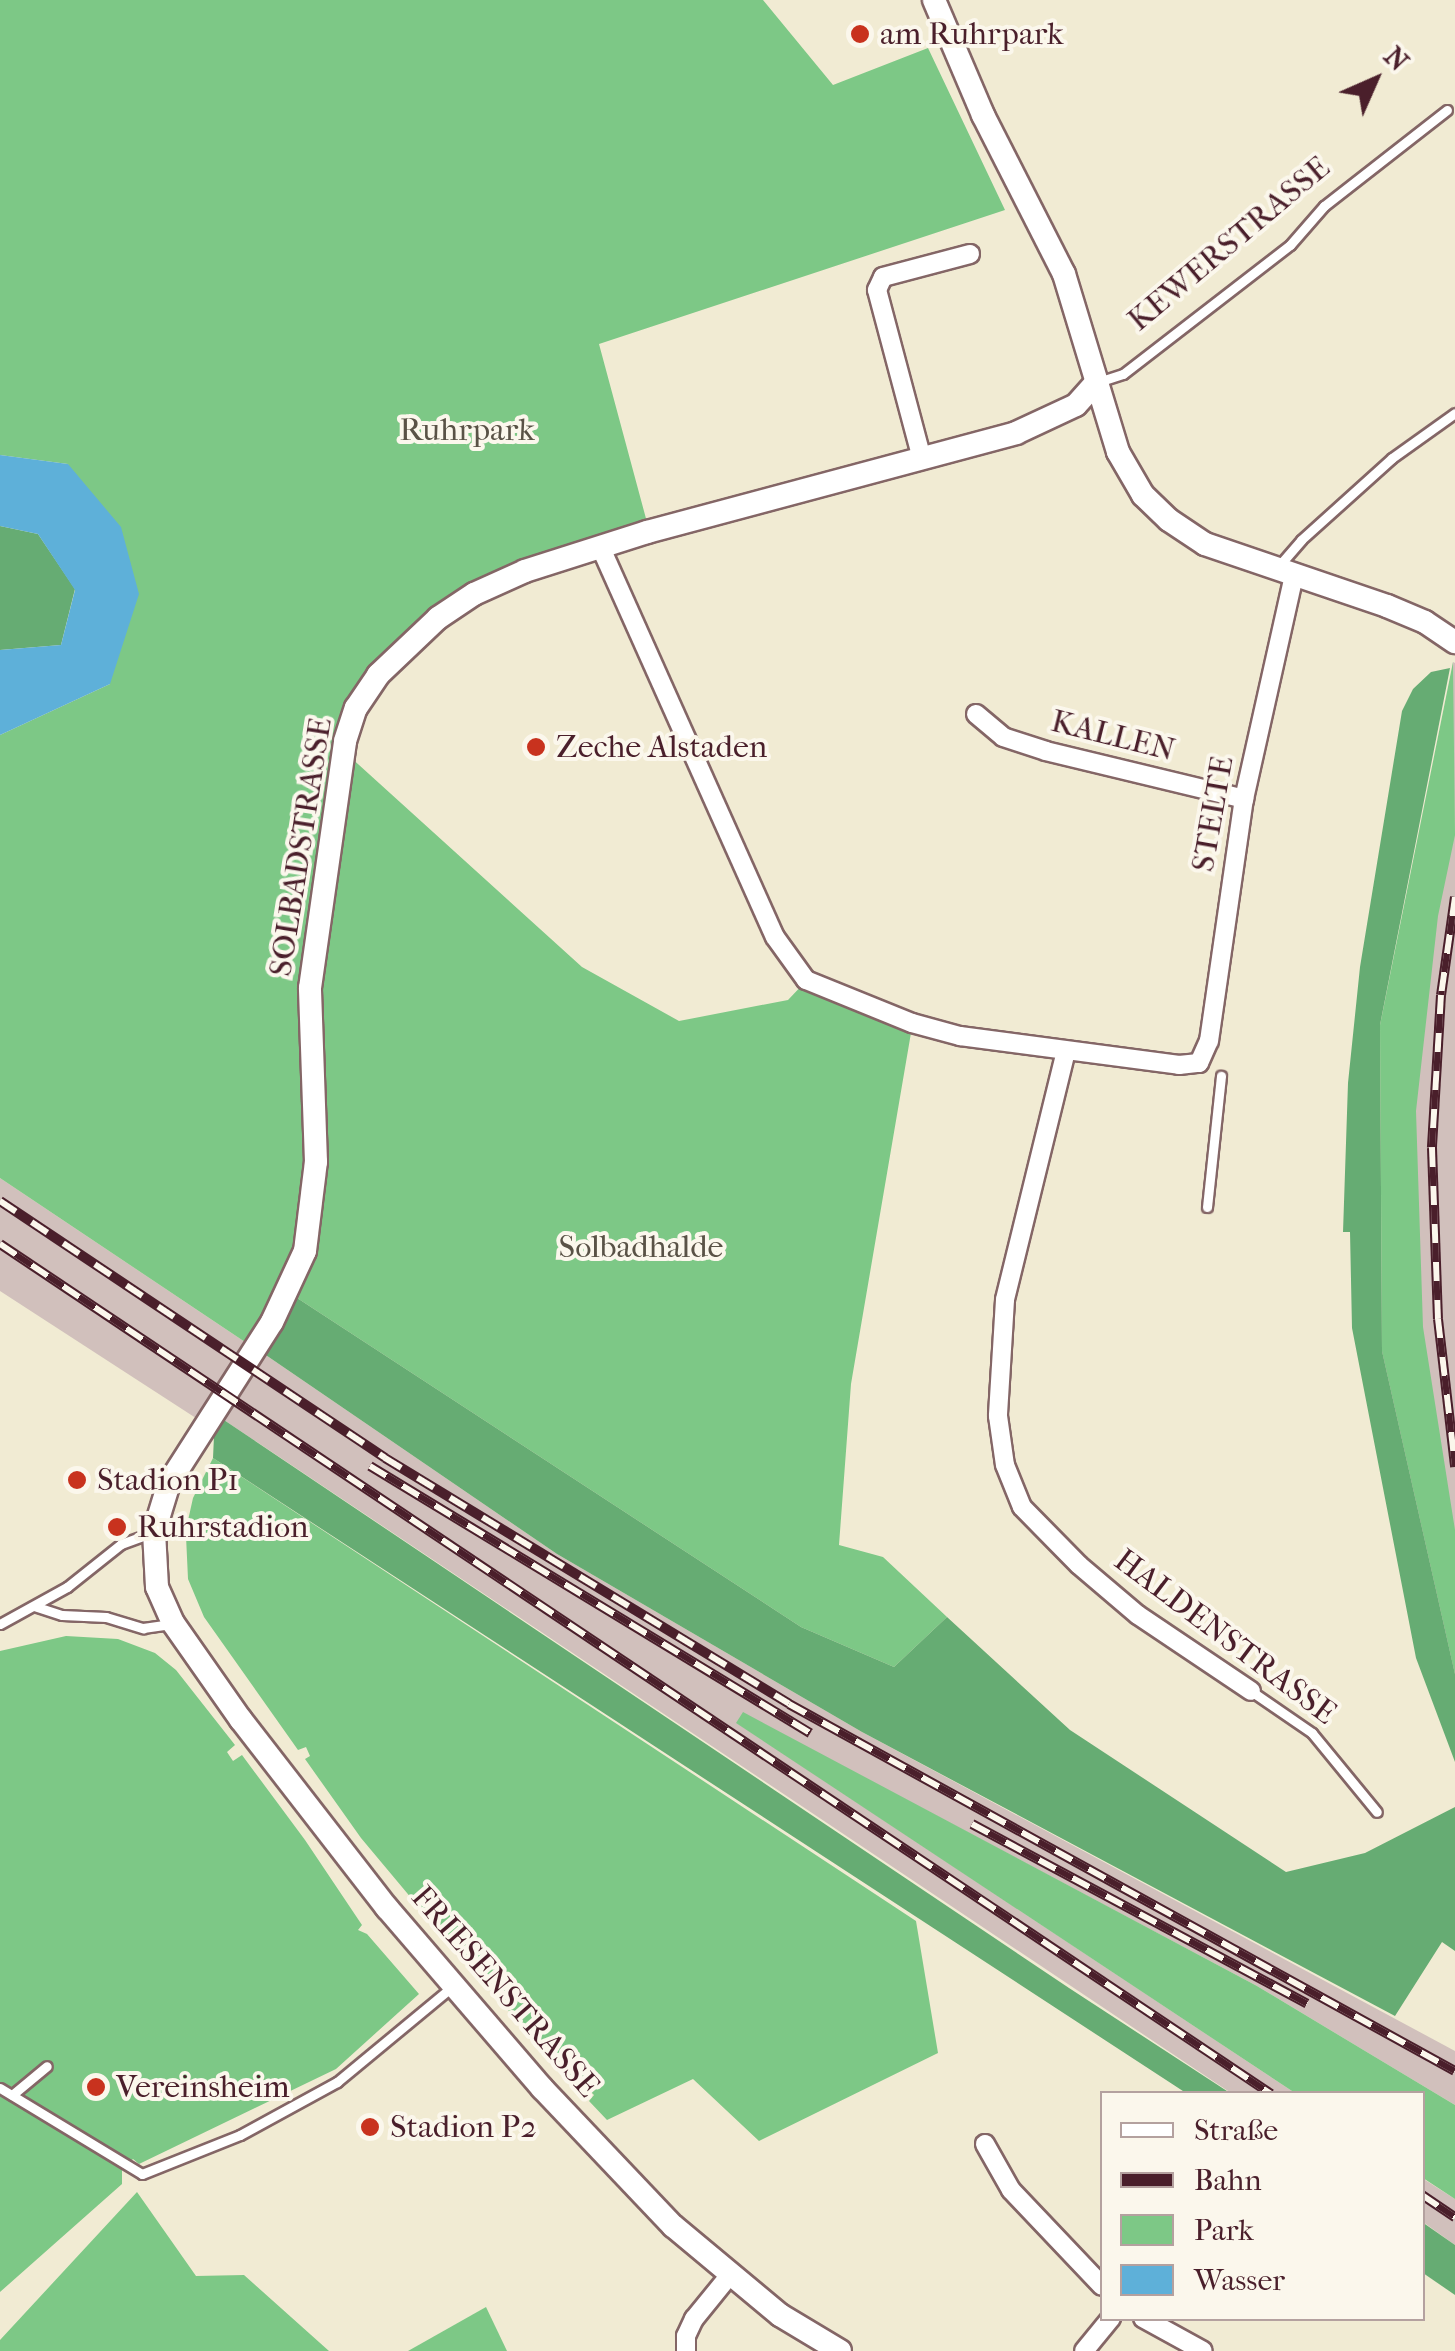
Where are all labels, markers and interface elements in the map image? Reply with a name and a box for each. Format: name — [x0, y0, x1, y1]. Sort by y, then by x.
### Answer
place label: am Ruhrpark — [880, 15, 1063, 53]
marker: am Ruhrpark — [849, 23, 871, 45]
north arrow — [1325, 30, 1425, 130]
text: N — [1377, 39, 1416, 78]
street label: KEWERSTRASSE — [1120, 148, 1338, 340]
park label: Ruhrpark — [399, 411, 535, 449]
street label: KALLEN — [1047, 702, 1179, 770]
street label: SOLBADSTRASSE — [262, 715, 340, 979]
place label: Zeche Alstaden — [556, 728, 767, 766]
marker: Zeche Alstaden — [525, 736, 547, 758]
street label: STELTE — [1184, 753, 1242, 875]
park label: Solbadhalde — [559, 1228, 723, 1266]
place label: Stadion P1 — [97, 1461, 239, 1499]
marker: Stadion P1 — [66, 1469, 88, 1491]
place label: Ruhrstadion — [137, 1508, 309, 1546]
marker: Ruhrstadion — [106, 1516, 128, 1538]
street label: HALDENSTRASSE — [1107, 1541, 1343, 1733]
street label: FRIESENSTRASSE — [403, 1879, 607, 2105]
place label: Vereinsheim — [116, 2068, 290, 2106]
marker: Vereinsheim — [85, 2076, 107, 2098]
legend — [1100, 2091, 1425, 2321]
place label: Stadion P2 — [390, 2108, 537, 2146]
text: Straße — [1194, 2113, 1278, 2148]
marker: Stadion P2 — [359, 2116, 381, 2138]
text: Bahn — [1194, 2163, 1262, 2198]
text: Park — [1194, 2213, 1254, 2248]
text: Wasser — [1194, 2263, 1285, 2298]

